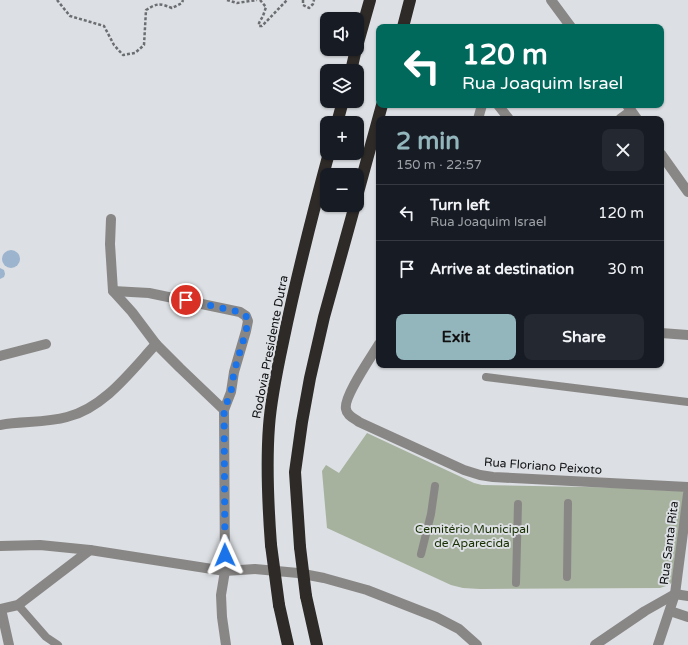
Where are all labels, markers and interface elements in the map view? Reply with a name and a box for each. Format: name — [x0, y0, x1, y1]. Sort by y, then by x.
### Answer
map controls — [320, 12, 364, 212]
button: sound — [320, 12, 364, 56]
text: 120 m — [462, 38, 548, 72]
icon: left — [396, 40, 448, 92]
button: layers — [320, 64, 364, 108]
text: Rua Joaquim Israel — [462, 72, 623, 94]
button: + — [320, 116, 364, 160]
text: 2 min — [396, 127, 460, 156]
button: close — [602, 129, 644, 171]
text: 150 m · 22:57 — [396, 157, 482, 173]
button: − — [320, 168, 364, 212]
text: Turn left — [430, 196, 490, 214]
icon: left — [396, 202, 418, 224]
text: 120 m — [598, 204, 644, 222]
text: Rua Joaquim Israel — [430, 214, 546, 230]
icon: arrive — [396, 258, 418, 280]
text: Arrive at destination — [430, 260, 574, 278]
text: 30 m — [607, 260, 644, 278]
street label: Rodovia Presidente Dutra — [249, 274, 291, 420]
pin — [169, 283, 203, 317]
icon: arrive — [175, 289, 197, 311]
button: Exit — [396, 314, 516, 360]
button: Share — [524, 314, 644, 360]
street label: Rua Floriano Peixoto — [483, 455, 603, 477]
street label: Rua Santa Rita — [657, 500, 681, 586]
park label: Cemitério Municipal de Aparecida — [415, 522, 529, 550]
position arrow — [204, 534, 246, 576]

